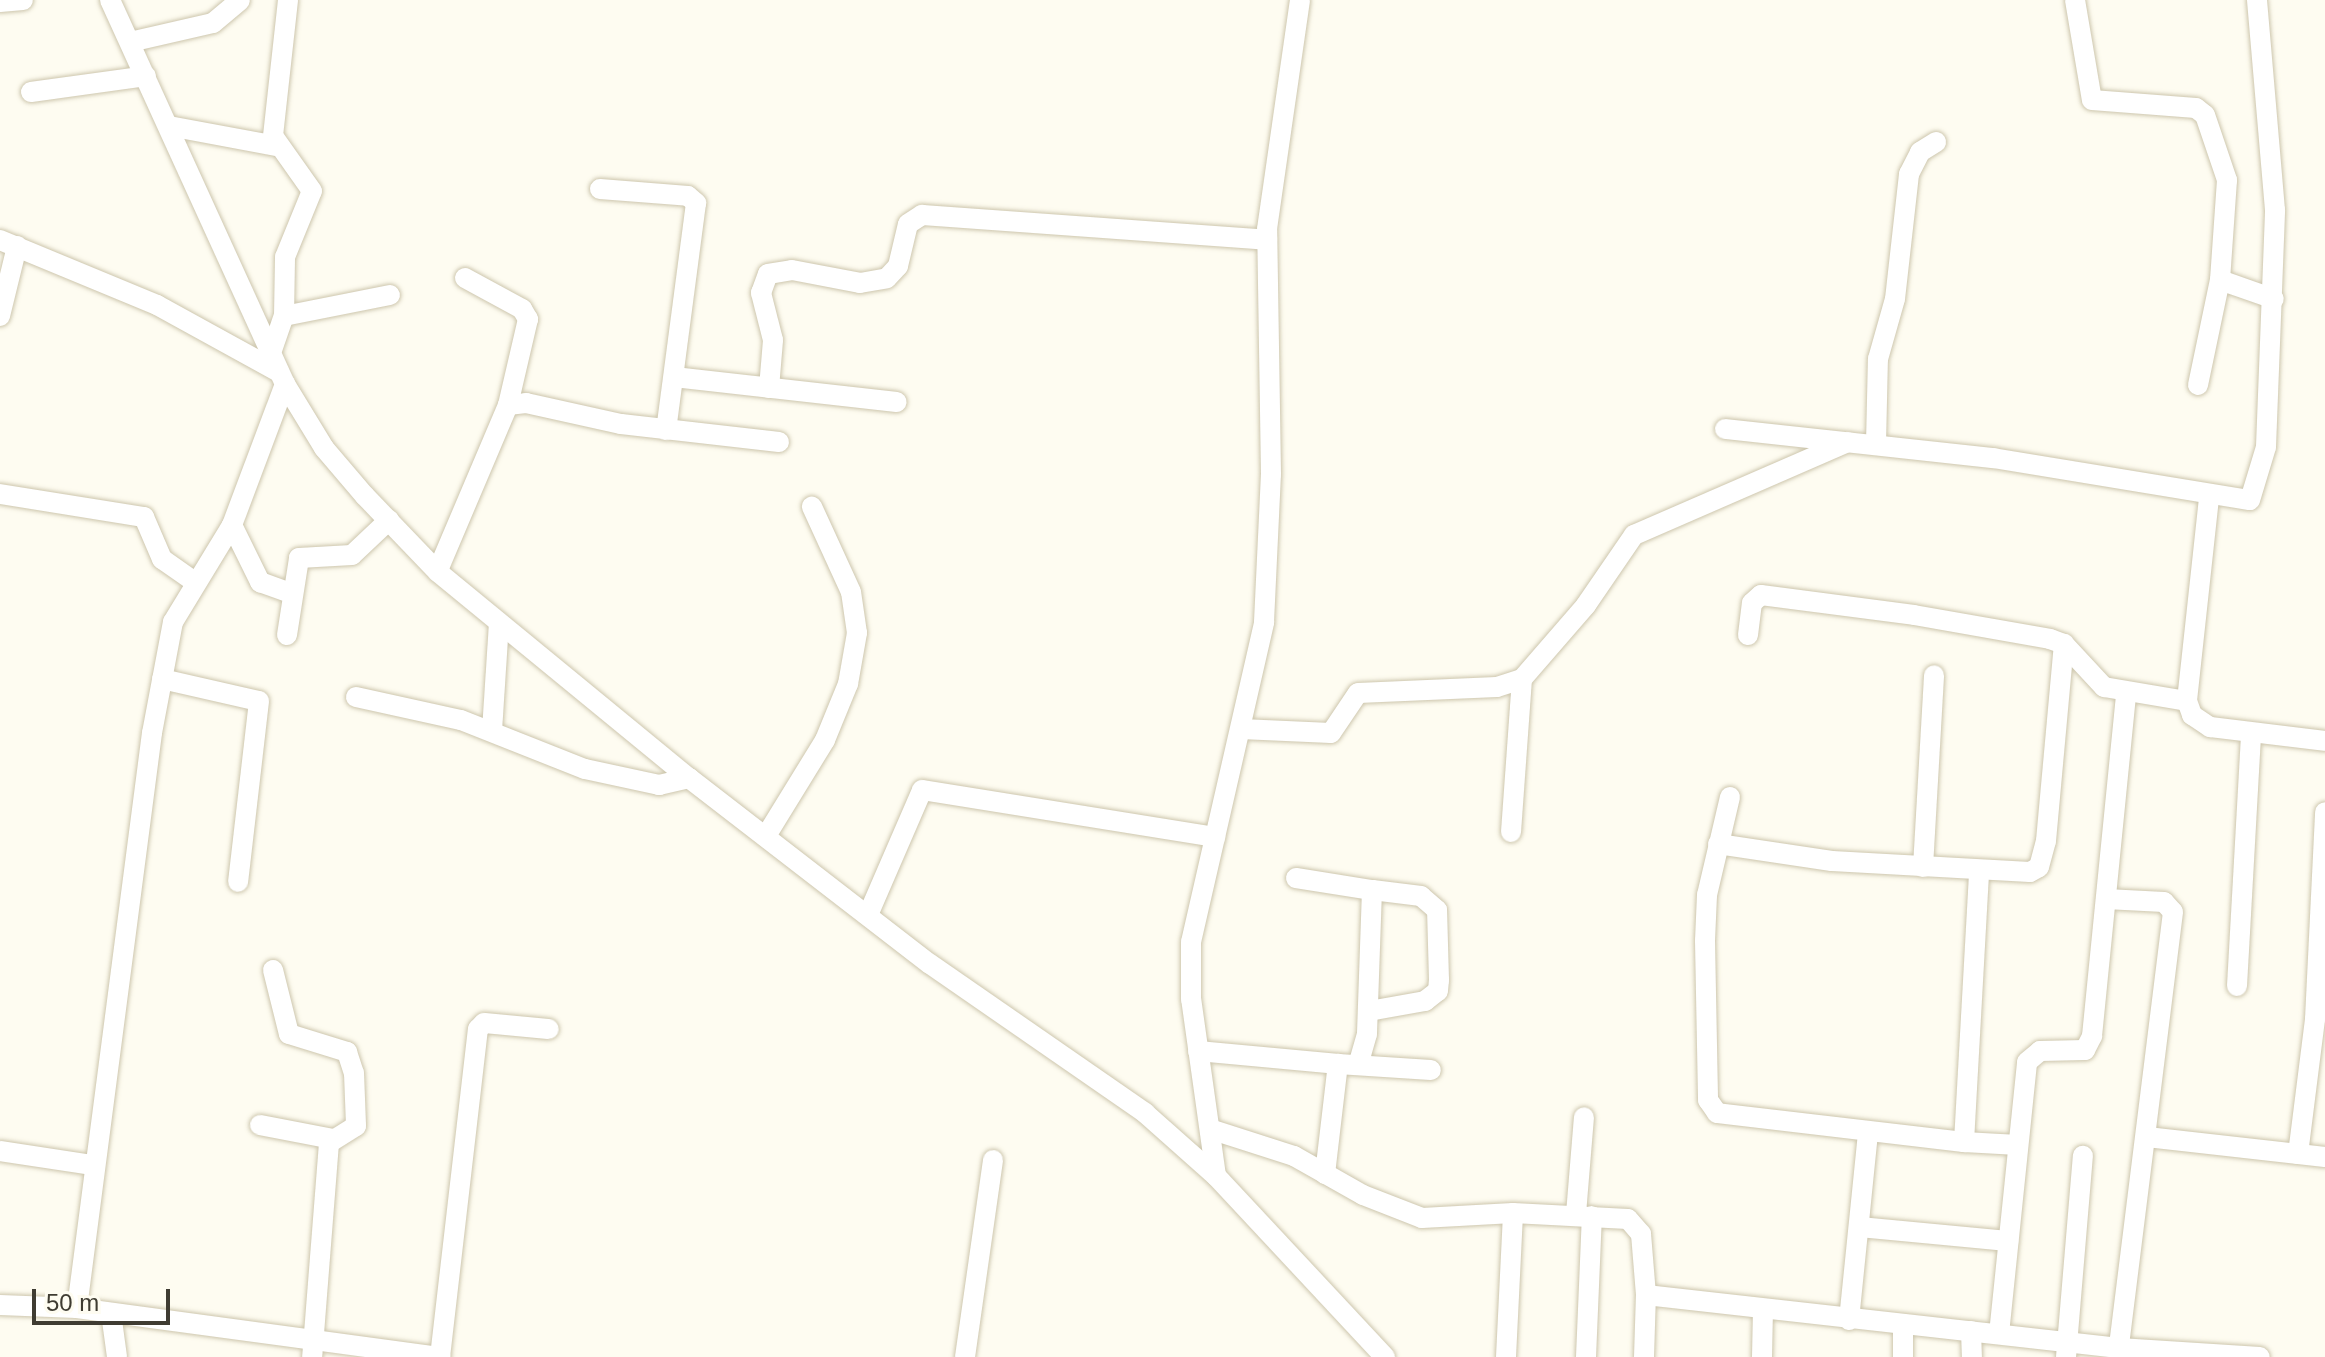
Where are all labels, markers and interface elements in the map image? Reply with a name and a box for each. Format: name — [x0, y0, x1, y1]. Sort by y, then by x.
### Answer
scale bar — [36, 1273, 174, 1323]
text: 50 m — [46, 1289, 99, 1316]

